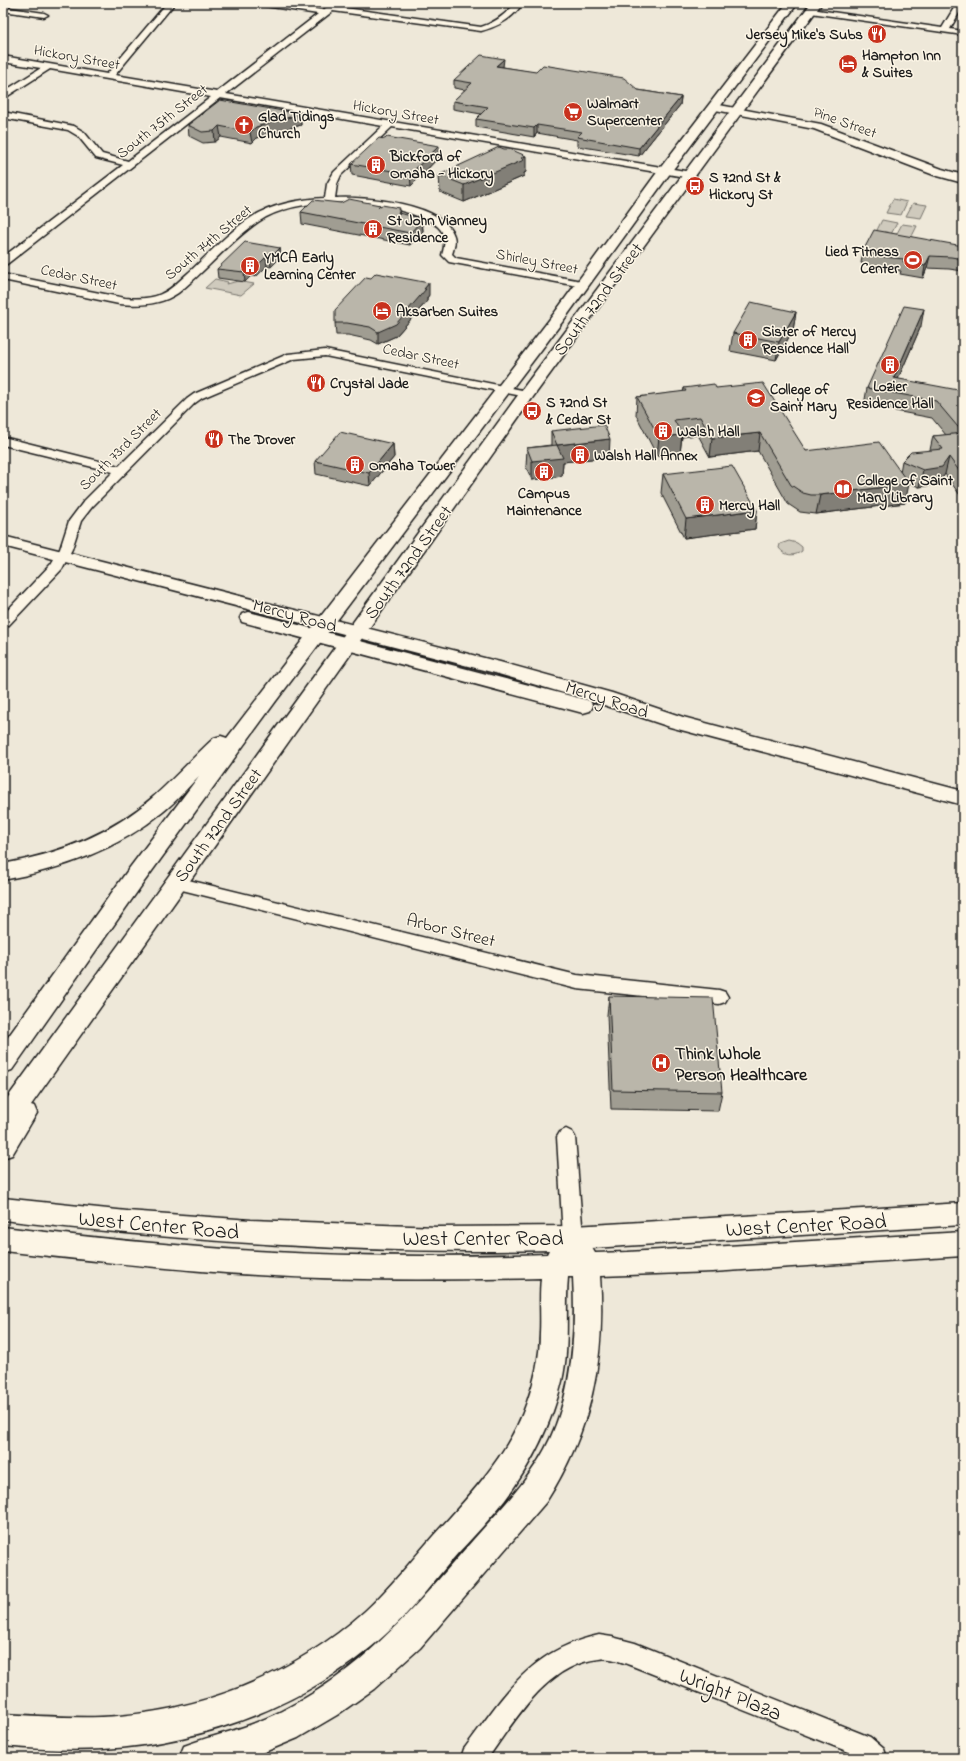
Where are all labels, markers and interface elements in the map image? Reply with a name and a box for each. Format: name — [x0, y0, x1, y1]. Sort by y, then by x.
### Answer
restaurant icon: Jersey Mike's Subs — [866, 23, 888, 45]
place label: Jersey Mike's Subs — [746, 24, 863, 48]
street label: Hickory Street — [32, 40, 122, 77]
place label: Hampton Inn & Suites — [861, 45, 942, 84]
hotel icon: Hampton Inn & Suites — [837, 53, 859, 75]
street label: South 75th Street — [112, 79, 213, 164]
place label: Walmart Supercenter — [587, 93, 662, 132]
street label: Hickory Street — [351, 95, 441, 132]
supermarket icon: Walmart Supercenter — [562, 101, 584, 123]
street label: Pine Street — [810, 101, 880, 145]
place label: Glad Tidings Church — [258, 106, 335, 145]
church icon: Glad Tidings Church — [233, 114, 255, 136]
place label: Bickford of Omaha - Hickory — [389, 146, 494, 187]
building icon: Bickford of Omaha - Hickory — [365, 154, 387, 176]
place label: S 72nd St & Hickory St — [709, 167, 781, 208]
bus stop icon: S 72nd St & Hickory St — [684, 175, 706, 197]
street label: South 74th Street — [160, 200, 257, 286]
place label: St John Vianney Residence — [386, 210, 487, 249]
building icon: St John Vianney Residence — [362, 218, 384, 240]
street label: South 72nd Street — [548, 238, 651, 362]
place label: Lied Fitness Center — [825, 241, 899, 280]
street label: Shirley Street — [494, 243, 580, 282]
place label: YMCA Early Learning Center — [263, 247, 356, 288]
sports icon: Lied Fitness Center — [902, 249, 924, 271]
building icon: YMCA Early Learning Center — [239, 255, 261, 277]
street label: Cedar Street — [39, 259, 119, 297]
hotel icon: Aksarben Suites — [371, 300, 393, 322]
place label: Aksarben Suites — [396, 301, 499, 323]
place label: Sister of Mercy Residence Hall — [761, 321, 857, 360]
building icon: Sister of Mercy Residence Hall — [737, 329, 759, 351]
street label: Cedar Street — [381, 338, 461, 376]
building icon: Lozier Residence Hall — [879, 354, 901, 376]
restaurant icon: Crystal Jade — [305, 372, 327, 394]
place label: Crystal Jade — [330, 373, 410, 397]
place label: Lozier Residence Hall — [846, 376, 934, 415]
place label: College of Saint Mary — [770, 379, 837, 420]
school or university icon: College of Saint Mary — [745, 387, 767, 409]
place label: S 72nd St & Cedar St — [545, 392, 612, 431]
bus stop icon: S 72nd St & Cedar St — [521, 400, 543, 422]
street label: South 73rd Street — [74, 403, 167, 496]
building icon: Walsh Hall — [652, 420, 674, 442]
place label: Walsh Hall — [677, 421, 740, 443]
restaurant icon: The Drover — [203, 428, 225, 450]
place label: The Drover — [228, 429, 296, 451]
building icon: Walsh Hall Annex — [569, 444, 591, 466]
place label: Walsh Hall Annex — [594, 445, 698, 467]
building icon: Omaha Tower — [344, 454, 366, 476]
place label: Omaha Tower — [369, 455, 455, 477]
building icon: Campus Maintenance — [533, 461, 555, 483]
place label: College of Saint Mary Library — [857, 470, 954, 511]
library icon: College of Saint Mary Library — [832, 478, 854, 500]
place label: Campus Maintenance — [506, 483, 583, 522]
building icon: Mercy Hall — [694, 494, 716, 516]
place label: Mercy Hall — [719, 495, 781, 519]
street label: South 72nd Street — [359, 501, 460, 626]
street label: Mercy Road — [249, 593, 339, 641]
street label: Mercy Road — [561, 675, 651, 727]
street label: South 72nd Street — [169, 764, 270, 889]
street label: Arbor Street — [403, 908, 498, 956]
place label: Think Whole Person Healthcare — [675, 1042, 808, 1089]
hospital icon: Think Whole Person Healthcare — [650, 1052, 672, 1074]
street label: West Center Road — [77, 1204, 240, 1250]
street label: West Center Road — [725, 1207, 887, 1247]
street label: West Center Road — [402, 1224, 564, 1256]
street label: Wright Plaza — [673, 1661, 786, 1732]

